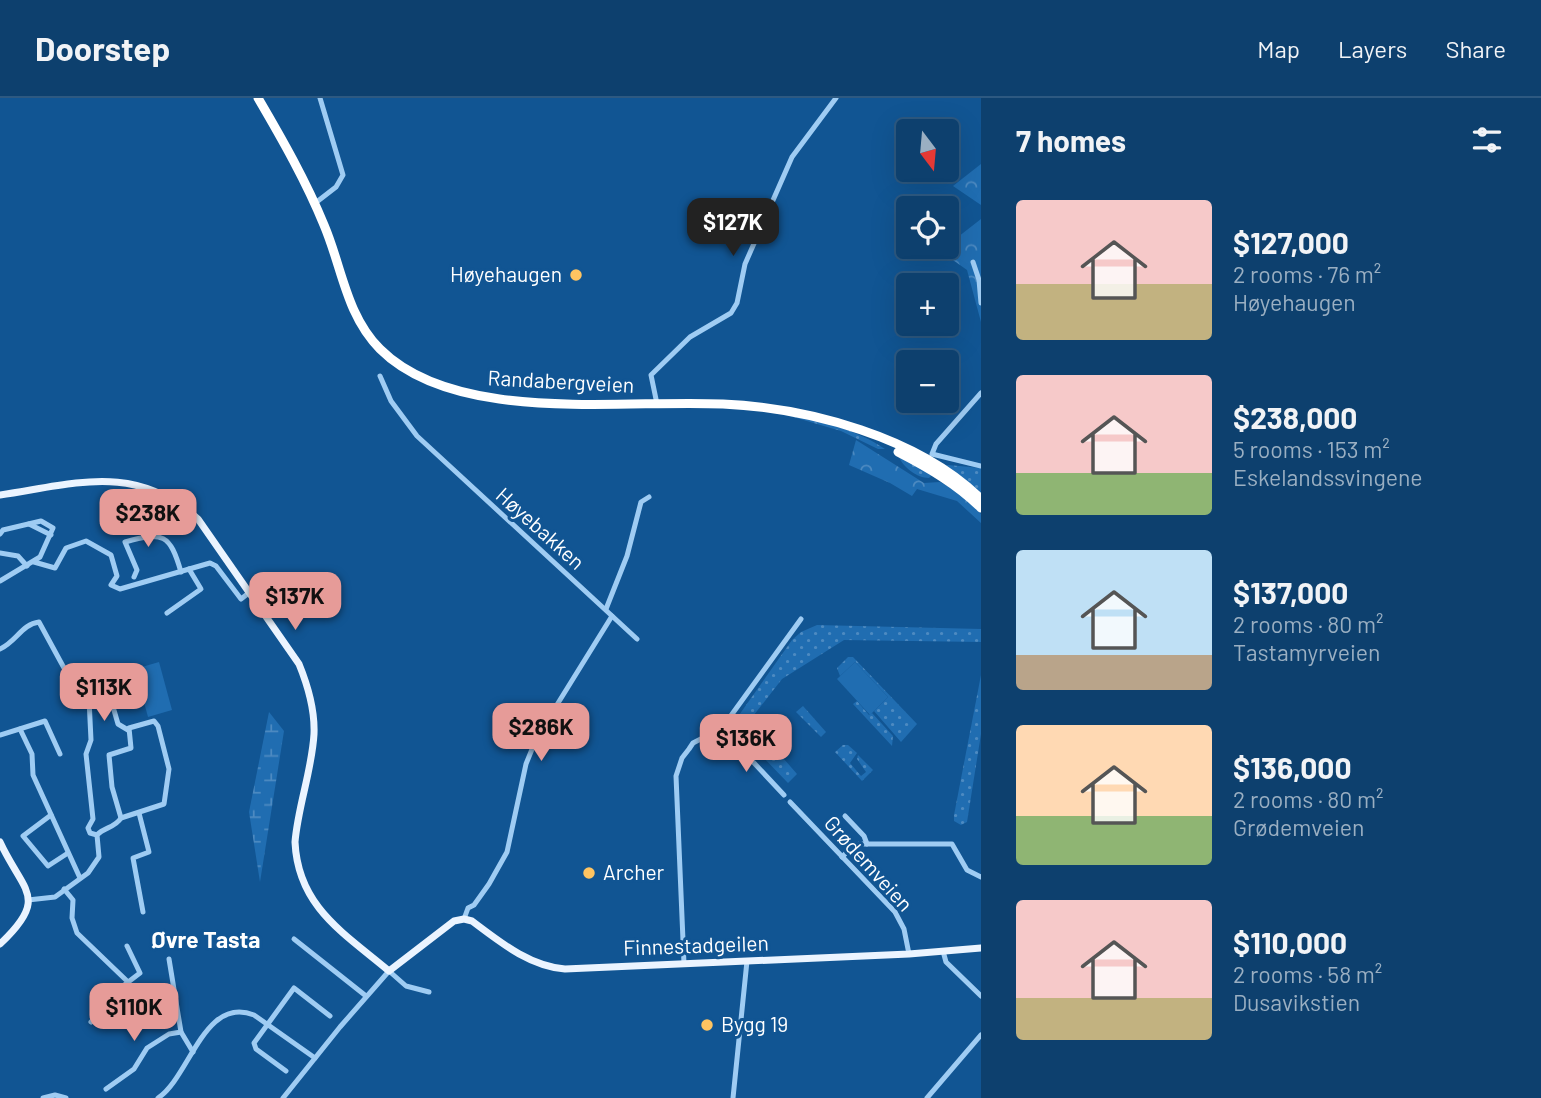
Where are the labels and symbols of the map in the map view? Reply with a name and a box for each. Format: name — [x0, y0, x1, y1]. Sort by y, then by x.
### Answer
north arrow — [896, 119, 959, 182]
pin: $127K — [684, 198, 782, 258]
place label: Høyehaugen — [450, 261, 562, 286]
marker: Høyehaugen — [568, 267, 584, 283]
street label: Randabergveien — [487, 364, 635, 397]
street label: Høyebakken — [492, 482, 590, 574]
pin: $238K — [99, 490, 197, 549]
pin: $137K — [246, 573, 344, 632]
pin: $113K — [55, 664, 153, 723]
pin: $286K — [492, 704, 590, 763]
pin: $136K — [697, 714, 795, 774]
street label: Grødemveien — [820, 810, 919, 916]
place label: Archer — [603, 859, 665, 884]
marker: Archer — [581, 865, 597, 881]
district label: Øvre Tasta — [152, 925, 260, 953]
street label: Finnestadgeilen — [623, 929, 769, 960]
pin: $110K — [85, 984, 183, 1043]
place label: Bygg 19 — [721, 1011, 788, 1036]
marker: Bygg 19 — [699, 1017, 715, 1033]

